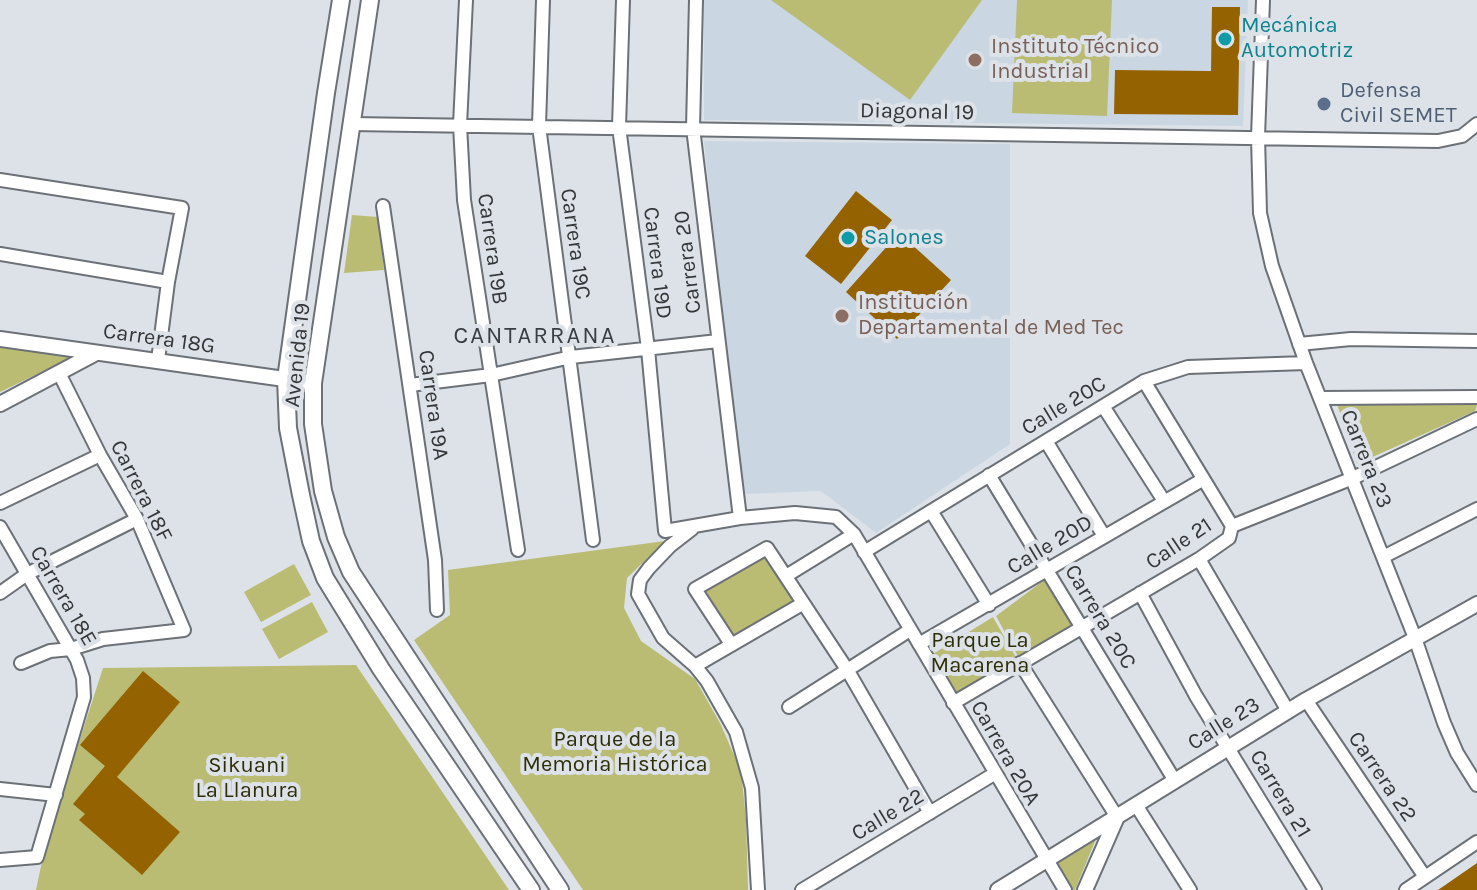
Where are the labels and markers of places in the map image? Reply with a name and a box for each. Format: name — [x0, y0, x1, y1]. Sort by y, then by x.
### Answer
place label: Mecánica Automotriz — [1241, 13, 1353, 64]
marker: Mecánica Automotriz — [1216, 30, 1234, 48]
place label: Instituto Técnico Industrial — [991, 34, 1159, 86]
marker: Instituto Técnico Industrial — [966, 51, 984, 69]
place label: Defensa Civil SEMET — [1340, 78, 1457, 130]
marker: Defensa Civil SEMET — [1315, 95, 1333, 113]
place label: Salones — [864, 225, 944, 251]
marker: Salones — [839, 229, 857, 247]
place label: Institución Departamental de Med Tec — [858, 290, 1124, 342]
marker: Institución Departamental de Med Tec — [833, 307, 851, 325]

